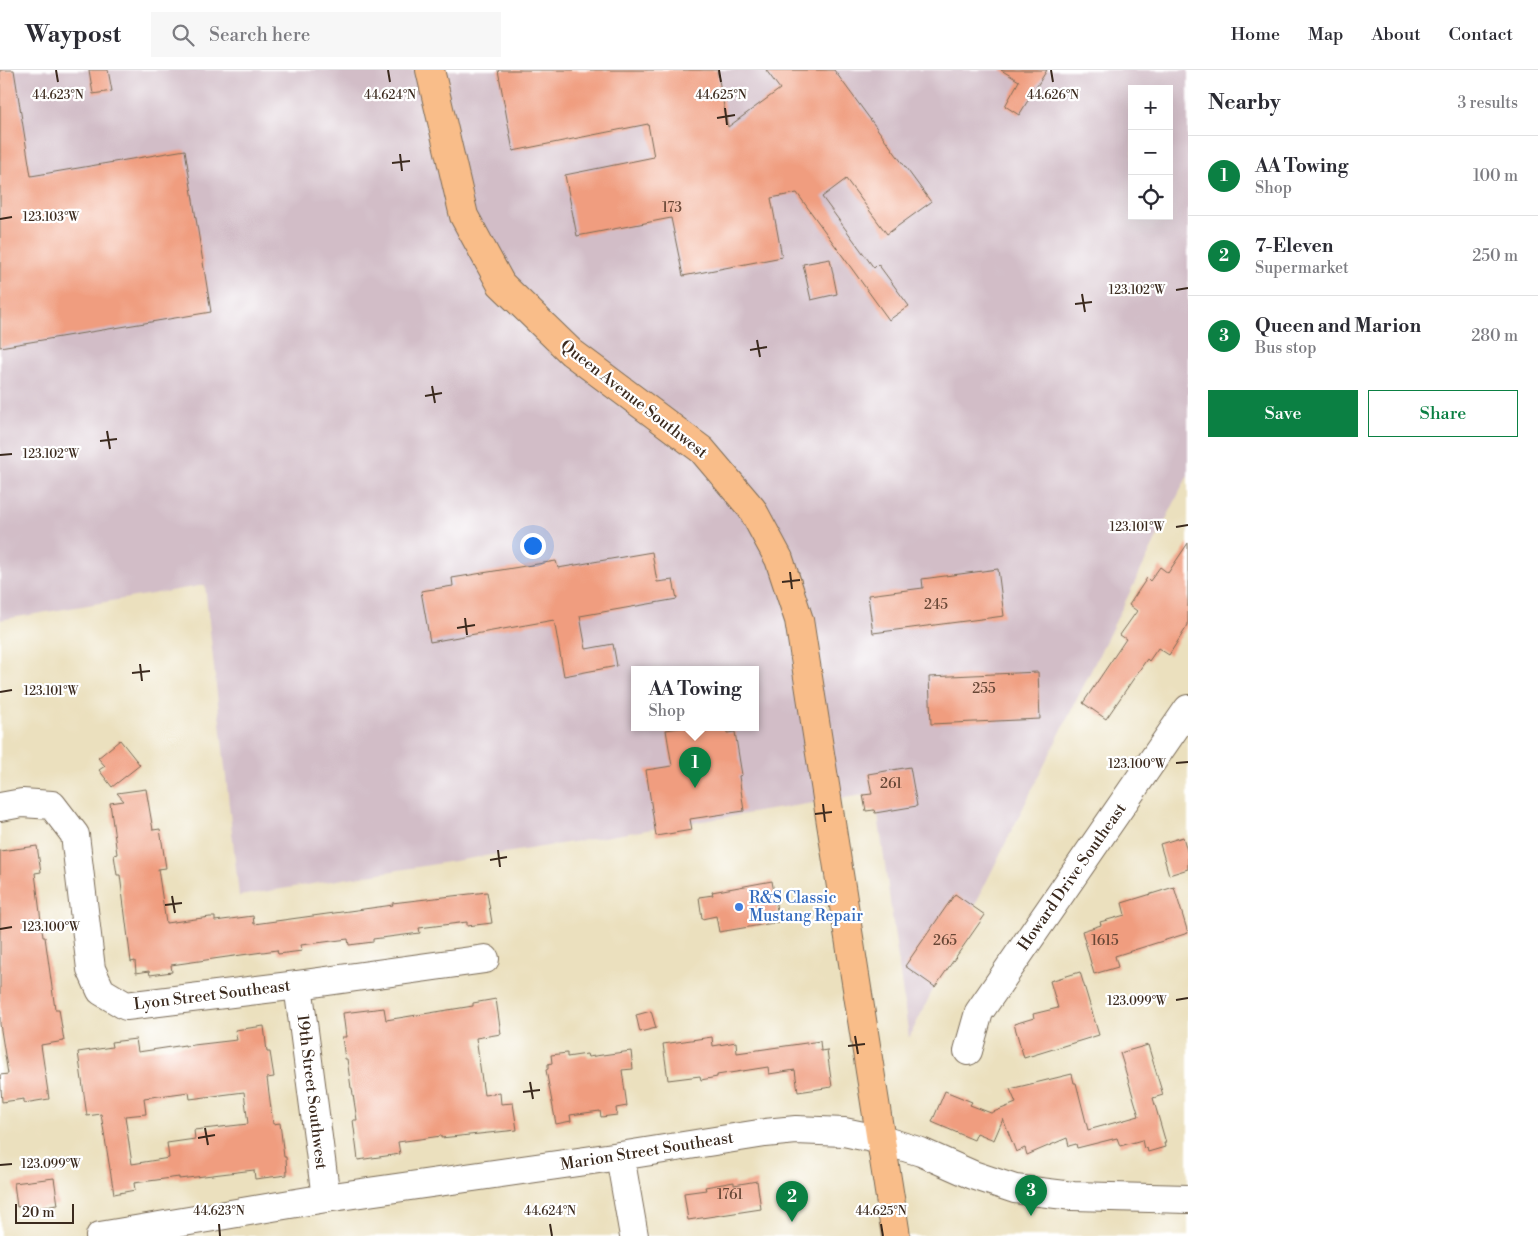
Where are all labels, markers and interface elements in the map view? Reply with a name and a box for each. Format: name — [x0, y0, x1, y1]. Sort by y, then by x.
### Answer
search box — [151, 12, 501, 57]
text: Waypost — [25, 20, 121, 50]
icon: search — [169, 21, 197, 49]
text: Search here — [209, 23, 310, 47]
text: Home — [1231, 23, 1280, 46]
text: Map — [1308, 23, 1344, 46]
text: About — [1372, 23, 1421, 46]
text: Contact — [1449, 23, 1513, 46]
map controls — [1128, 85, 1173, 220]
button: + — [1128, 85, 1173, 130]
text: 44.623°N — [32, 88, 84, 103]
text: 44.624°N — [364, 88, 416, 103]
text: 44.625°N — [695, 88, 747, 103]
text: 44.626°N — [1027, 88, 1079, 103]
text: Nearby — [1208, 90, 1281, 116]
text: 3 results — [1457, 93, 1518, 113]
button: − — [1128, 130, 1173, 175]
text: AA Towing — [1255, 154, 1348, 178]
text: 1 — [1220, 166, 1228, 186]
text: 100 m — [1473, 166, 1518, 186]
button: locate — [1128, 175, 1173, 220]
text: Shop — [1255, 178, 1292, 198]
house number: 173 — [662, 199, 682, 217]
text: 123.103°W — [23, 210, 80, 225]
text: 7-Eleven — [1255, 234, 1333, 258]
text: 2 — [1219, 246, 1229, 266]
text: 250 m — [1472, 246, 1518, 266]
text: Supermarket — [1255, 258, 1349, 278]
text: 123.102°W — [1109, 283, 1166, 298]
text: Queen and Marion — [1255, 314, 1421, 338]
text: 3 — [1219, 326, 1229, 346]
text: 280 m — [1471, 326, 1518, 346]
street label: Queen Avenue Southwest — [556, 335, 712, 463]
text: Bus stop — [1255, 338, 1317, 358]
button: Save — [1208, 390, 1358, 437]
button: Share — [1368, 390, 1518, 437]
text: 123.102°W — [23, 447, 80, 462]
text: 123.101°W — [1110, 520, 1165, 535]
your location — [520, 533, 546, 559]
house number: 245 — [924, 596, 948, 614]
popup — [631, 666, 759, 731]
text: AA Towing — [648, 677, 742, 701]
house number: 255 — [972, 680, 996, 698]
text: 123.101°W — [24, 684, 79, 699]
text: Shop — [648, 701, 685, 721]
pin: 1 — [679, 747, 711, 788]
text: 123.100°W — [1108, 757, 1167, 772]
house number: 261 — [880, 775, 902, 793]
street label: Howard Drive Southeast — [1013, 799, 1131, 955]
place label: R&S Classic Mustang Repair — [749, 888, 863, 926]
marker: R&S Classic Mustang Repair — [733, 901, 745, 913]
text: 123.100°W — [22, 920, 81, 935]
house number: 265 — [933, 932, 957, 950]
house number: 1615 — [1091, 932, 1119, 950]
street label: Lyon Street Southeast — [132, 975, 292, 1015]
text: 123.099°W — [1107, 994, 1168, 1009]
street label: 19th Street Southwest — [293, 1013, 331, 1171]
street label: Marion Street Southeast — [559, 1127, 735, 1175]
text: 123.099°W — [21, 1157, 82, 1172]
pin: 3 — [1015, 1175, 1047, 1216]
pin: 2 — [776, 1181, 808, 1222]
house number: 1761 — [717, 1186, 743, 1204]
scale bar — [15, 1201, 74, 1224]
text: 20 m — [22, 1204, 54, 1222]
text: 44.623°N — [193, 1204, 245, 1219]
text: 44.624°N — [524, 1204, 576, 1219]
text: 44.625°N — [855, 1204, 907, 1219]

